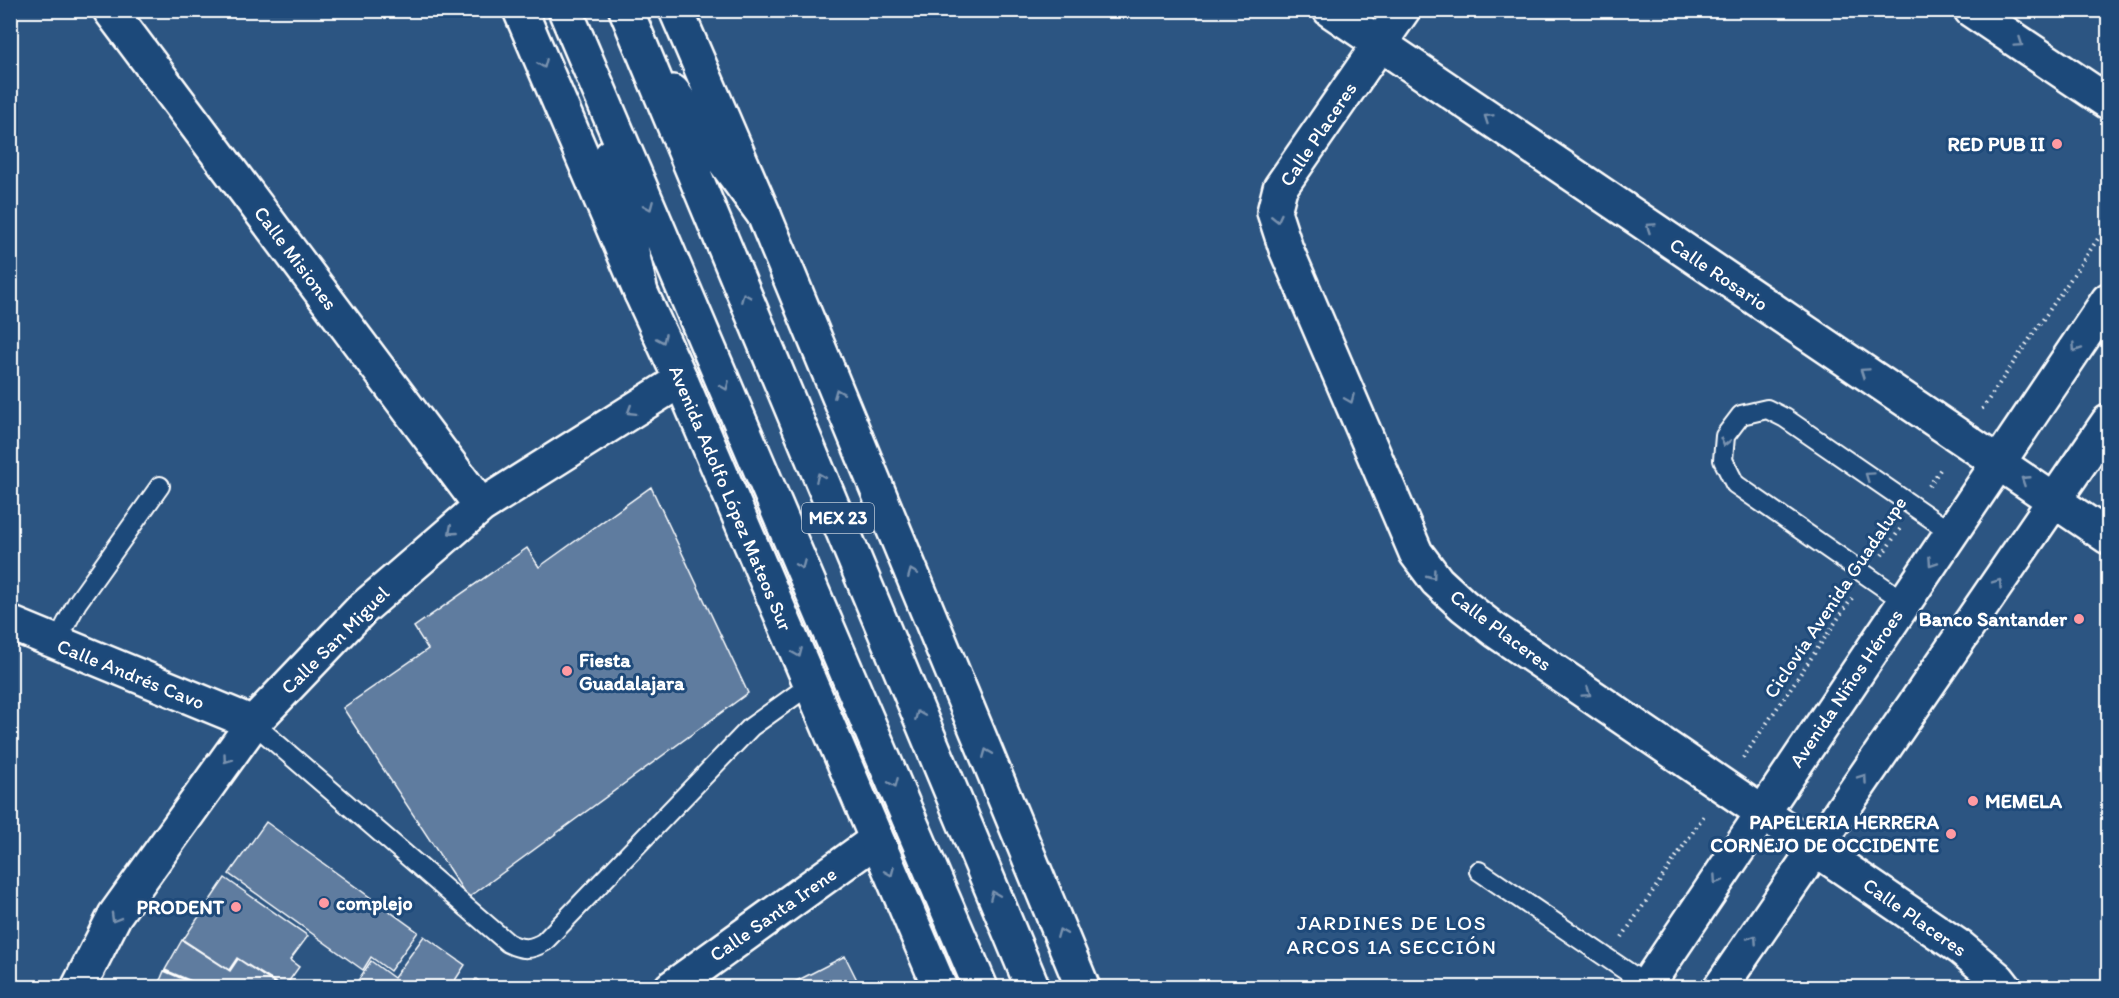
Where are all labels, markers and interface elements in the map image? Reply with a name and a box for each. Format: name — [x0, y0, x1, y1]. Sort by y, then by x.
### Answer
one-way arrow — [2013, 36, 2024, 47]
one-way arrow — [536, 58, 548, 69]
street label: Calle Placeres — [1274, 77, 1362, 191]
one-way arrow — [1484, 114, 1495, 125]
place label: RED PUB II — [1947, 132, 2046, 156]
marker: RED PUB II — [2050, 137, 2064, 151]
one-way arrow — [641, 200, 653, 211]
street label: Calle Misiones — [249, 201, 343, 315]
one-way arrow — [1269, 213, 1282, 223]
one-way arrow — [1646, 223, 1657, 234]
street label: Calle Rosario — [1665, 232, 1773, 316]
one-way arrow — [740, 292, 752, 303]
one-way arrow — [655, 333, 667, 344]
one-way arrow — [2072, 341, 2083, 352]
street label: Avenida Adolfo López Mateos Sur — [664, 362, 798, 635]
one-way arrow — [1859, 368, 1870, 379]
one-way arrow — [718, 380, 730, 391]
one-way arrow — [833, 388, 845, 399]
one-way arrow — [1343, 392, 1355, 403]
one-way arrow — [627, 404, 638, 415]
one-way arrow — [1720, 437, 1733, 447]
one-way arrow — [815, 472, 827, 483]
one-way arrow — [1864, 472, 1875, 483]
one-way arrow — [2021, 477, 2032, 488]
street label: Ciclovía Avenida Guadalupe — [1758, 492, 1912, 702]
road number: MEX 23 — [802, 503, 874, 533]
one-way arrow — [448, 524, 459, 535]
one-way arrow — [1928, 555, 1939, 566]
one-way arrow — [794, 559, 806, 570]
one-way arrow — [907, 568, 919, 579]
one-way arrow — [1425, 568, 1436, 579]
one-way arrow — [1991, 579, 2002, 590]
street label: Calle San Miguel — [276, 581, 394, 699]
street label: Calle Placeres — [1445, 584, 1557, 676]
street label: Avenida Niños Héroes — [1784, 604, 1908, 772]
place label: Banco Santander — [1919, 607, 2068, 631]
marker: Banco Santander — [2072, 612, 2086, 626]
street label: Calle Andrés Cavo — [54, 633, 208, 715]
one-way arrow — [791, 647, 803, 658]
place label: Fiesta Guadalajara — [579, 648, 685, 696]
marker: Fiesta Guadalajara — [560, 664, 574, 678]
one-way arrow — [1580, 685, 1591, 696]
one-way arrow — [914, 710, 926, 721]
one-way arrow — [982, 748, 994, 759]
one-way arrow — [223, 752, 234, 763]
one-way arrow — [1856, 774, 1867, 785]
one-way arrow — [887, 777, 899, 788]
place label: MEMELA — [1985, 789, 2062, 813]
marker: MEMELA — [1966, 794, 1980, 808]
place label: PAPELERIA HERRERA CORNEJO DE OCCIDENTE — [1710, 810, 1939, 857]
marker: PAPELERIA HERRERA CORNEJO DE OCCIDENTE — [1944, 827, 1958, 841]
street label: Calle Santa Irene — [705, 861, 841, 967]
one-way arrow — [883, 866, 895, 877]
street label: Calle Placeres — [1859, 872, 1971, 962]
one-way arrow — [1713, 874, 1724, 885]
one-way arrow — [989, 890, 1001, 901]
place label: complejo — [336, 891, 413, 916]
place label: PRODENT — [137, 895, 225, 919]
marker: complejo — [317, 896, 331, 910]
marker: PRODENT — [229, 900, 243, 914]
district label: JARDINES DE LOS ARCOS 1A SECCIÓN — [1287, 910, 1497, 959]
one-way arrow — [110, 912, 122, 922]
one-way arrow — [1056, 929, 1068, 940]
one-way arrow — [1746, 935, 1757, 946]

